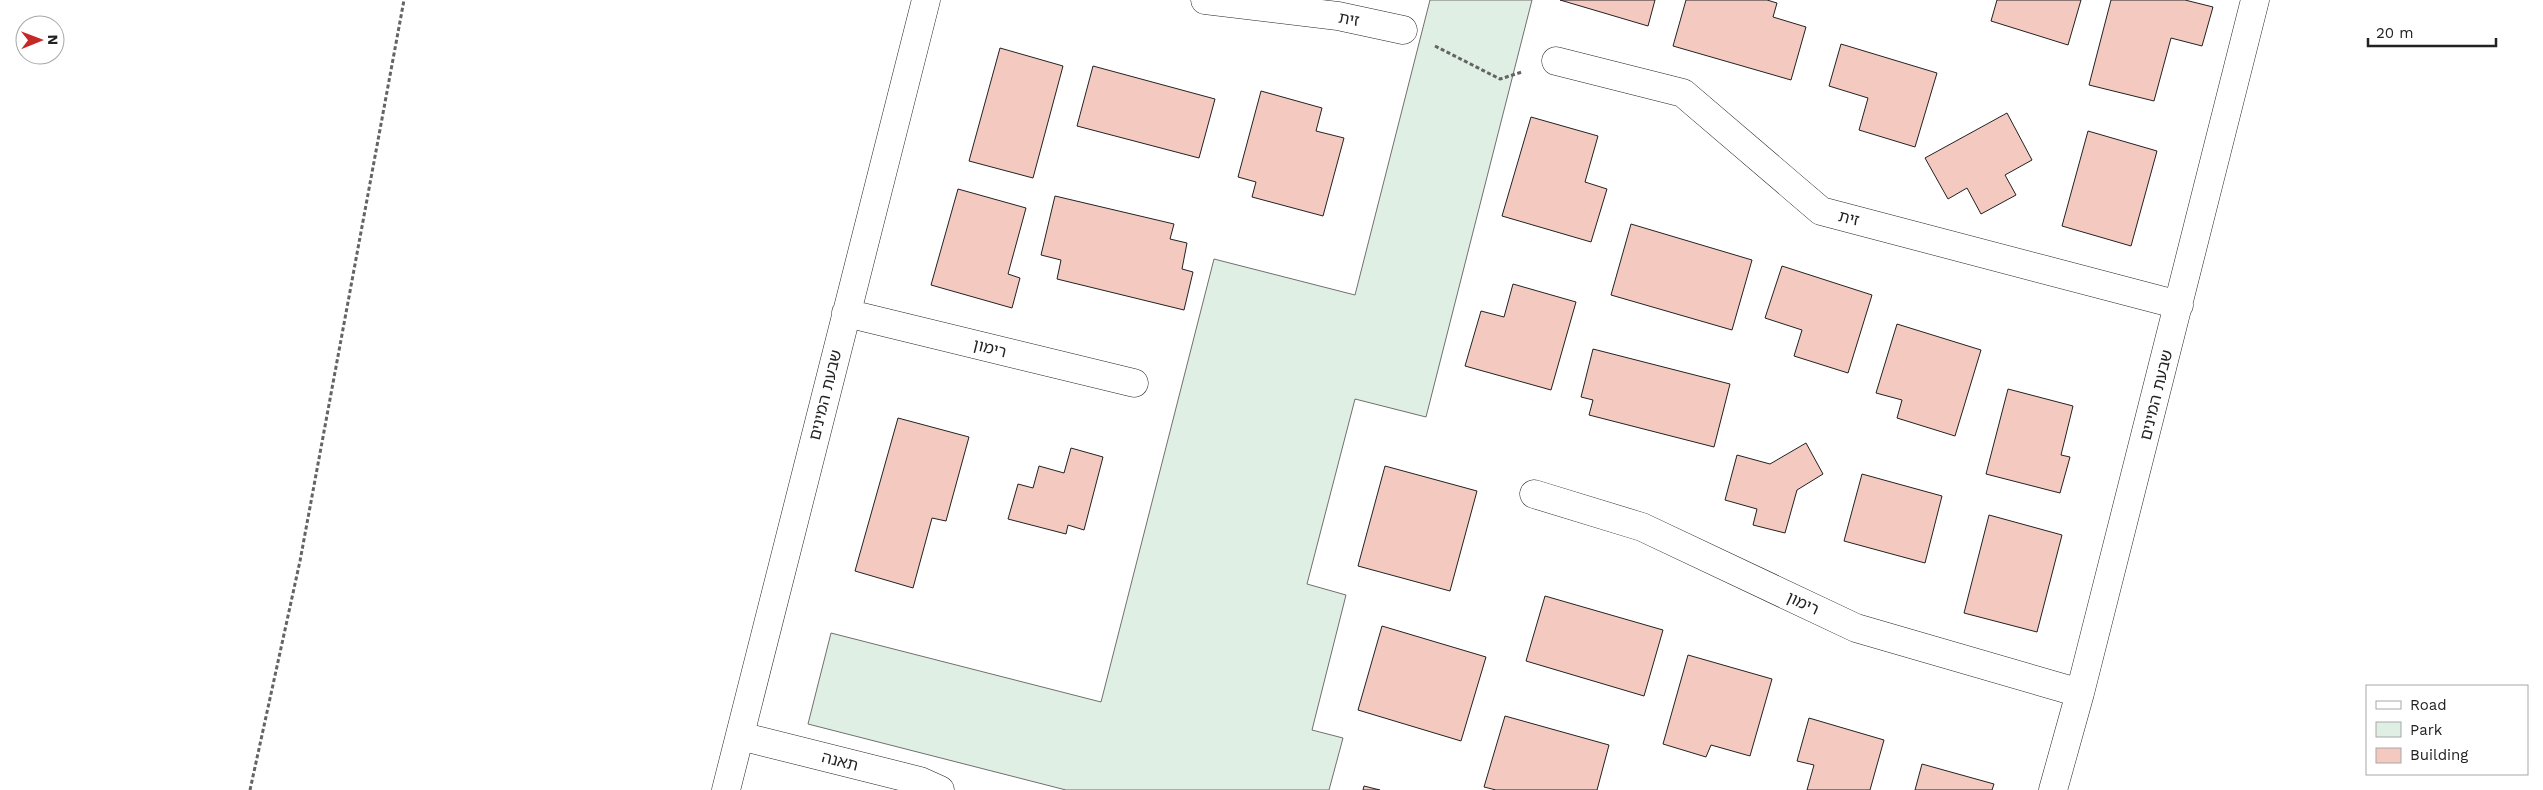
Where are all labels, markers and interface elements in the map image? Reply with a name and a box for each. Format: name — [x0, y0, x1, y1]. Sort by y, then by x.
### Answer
street label: זית — [1337, 8, 1361, 30]
north arrow — [15, 15, 65, 65]
scale bar — [2368, 15, 2496, 47]
text: 20 m — [2376, 24, 2414, 42]
text: N — [45, 34, 61, 45]
street label: זית — [1837, 206, 1861, 230]
street label: רימון — [971, 335, 1009, 361]
street label: שבעת המינים — [805, 348, 845, 442]
street label: שבעת המינים — [2136, 348, 2176, 442]
street label: רימון — [1784, 587, 1822, 619]
legend — [2366, 685, 2528, 775]
text: Road — [2410, 696, 2447, 714]
text: Park — [2410, 721, 2443, 739]
text: Building — [2410, 746, 2468, 764]
street label: תאנה — [820, 747, 860, 775]

